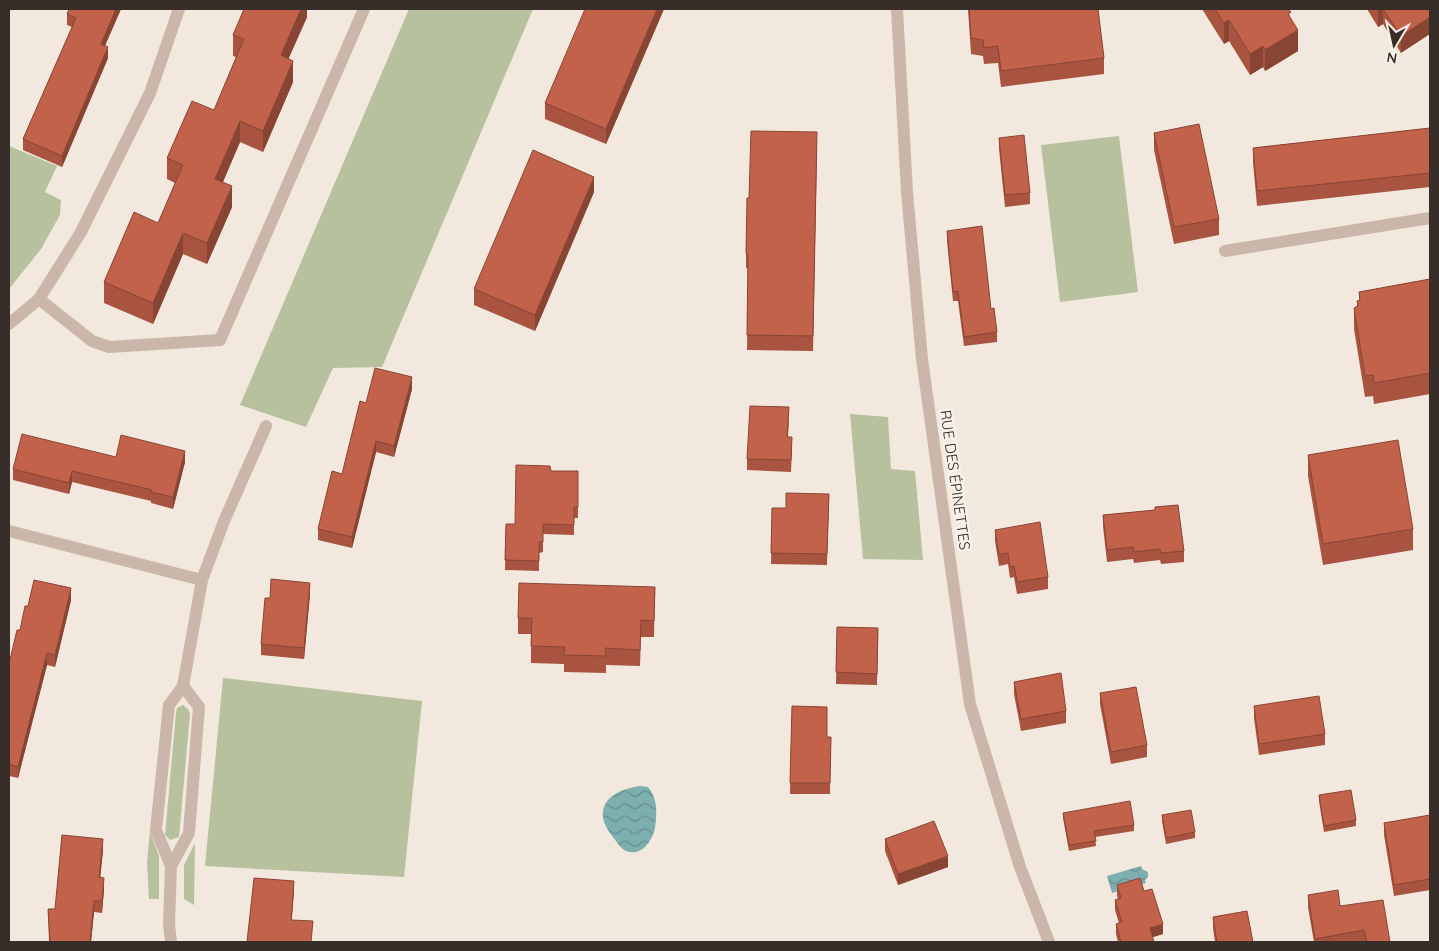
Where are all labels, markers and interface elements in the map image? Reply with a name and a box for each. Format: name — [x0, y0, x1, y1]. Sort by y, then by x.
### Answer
north arrow — [1369, 20, 1419, 70]
text: N — [1385, 48, 1398, 68]
street label: RUE DES ÉPINETTES — [936, 409, 975, 551]

